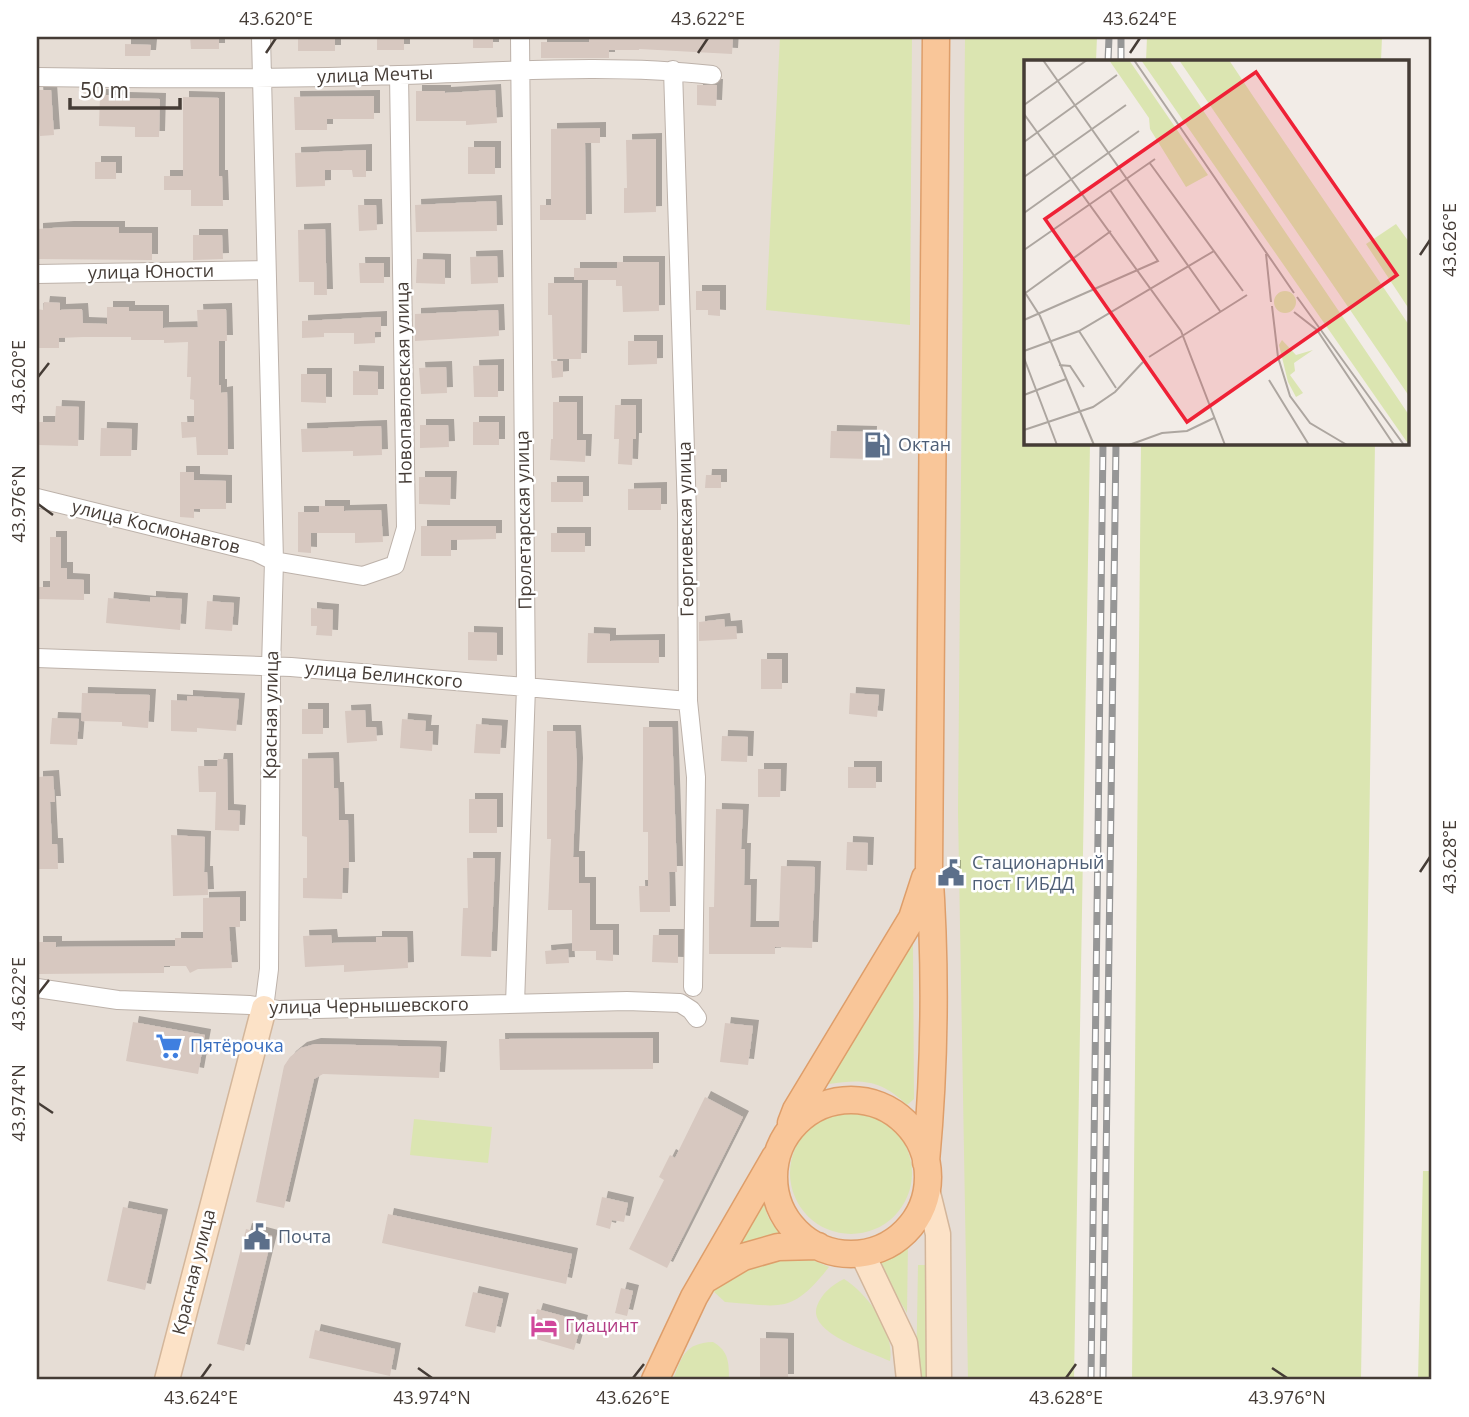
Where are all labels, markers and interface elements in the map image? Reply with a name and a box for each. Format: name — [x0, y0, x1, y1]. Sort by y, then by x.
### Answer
text: 43.620°E — [239, 6, 313, 30]
text: 43.622°E — [671, 6, 745, 30]
text: 43.624°E — [1103, 6, 1177, 30]
street label: улица Мечты — [316, 60, 433, 88]
inset map — [1024, 60, 1410, 444]
scale bar — [70, 66, 180, 110]
text: 50 m — [80, 76, 129, 104]
text: 43.626°E — [1437, 203, 1461, 277]
street label: улица Юности — [88, 258, 214, 284]
street label: Новопавловская улица — [389, 281, 417, 485]
text: 43.620°E — [6, 340, 30, 414]
street label: Пролетарская улица — [509, 430, 537, 610]
fuel station icon: Октан — [862, 430, 892, 460]
place label: Октан — [898, 432, 951, 456]
street label: Георгиевская улица — [671, 441, 699, 617]
text: 43.976°N — [6, 465, 30, 543]
street label: улица Космонавтов — [70, 494, 243, 559]
street label: Красная улица — [257, 650, 283, 780]
street label: улица Белинского — [304, 655, 464, 693]
text: 43.628°E — [1437, 820, 1461, 894]
place label: Стационарный пост ГИБДД — [972, 850, 1104, 895]
public building icon: Стационарный пост ГИБДД — [936, 858, 966, 888]
text: 43.622°E — [6, 957, 30, 1031]
street label: улица Чернышевского — [269, 991, 469, 1019]
supermarket icon: Пятёрочка — [154, 1031, 184, 1061]
place label: Пятёрочка — [190, 1033, 284, 1057]
text: 43.974°N — [6, 1064, 30, 1142]
street label: Красная улица — [166, 1206, 220, 1337]
public building icon: Почта — [242, 1222, 272, 1252]
place label: Почта — [278, 1224, 331, 1248]
hotel icon: Гиацинт — [529, 1311, 559, 1341]
place label: Гиацинт — [565, 1313, 639, 1337]
text: 43.624°E — [164, 1385, 238, 1409]
text: 43.974°N — [393, 1385, 471, 1409]
text: 43.626°E — [596, 1385, 670, 1409]
text: 43.628°E — [1029, 1385, 1103, 1409]
text: 43.976°N — [1248, 1385, 1326, 1409]

